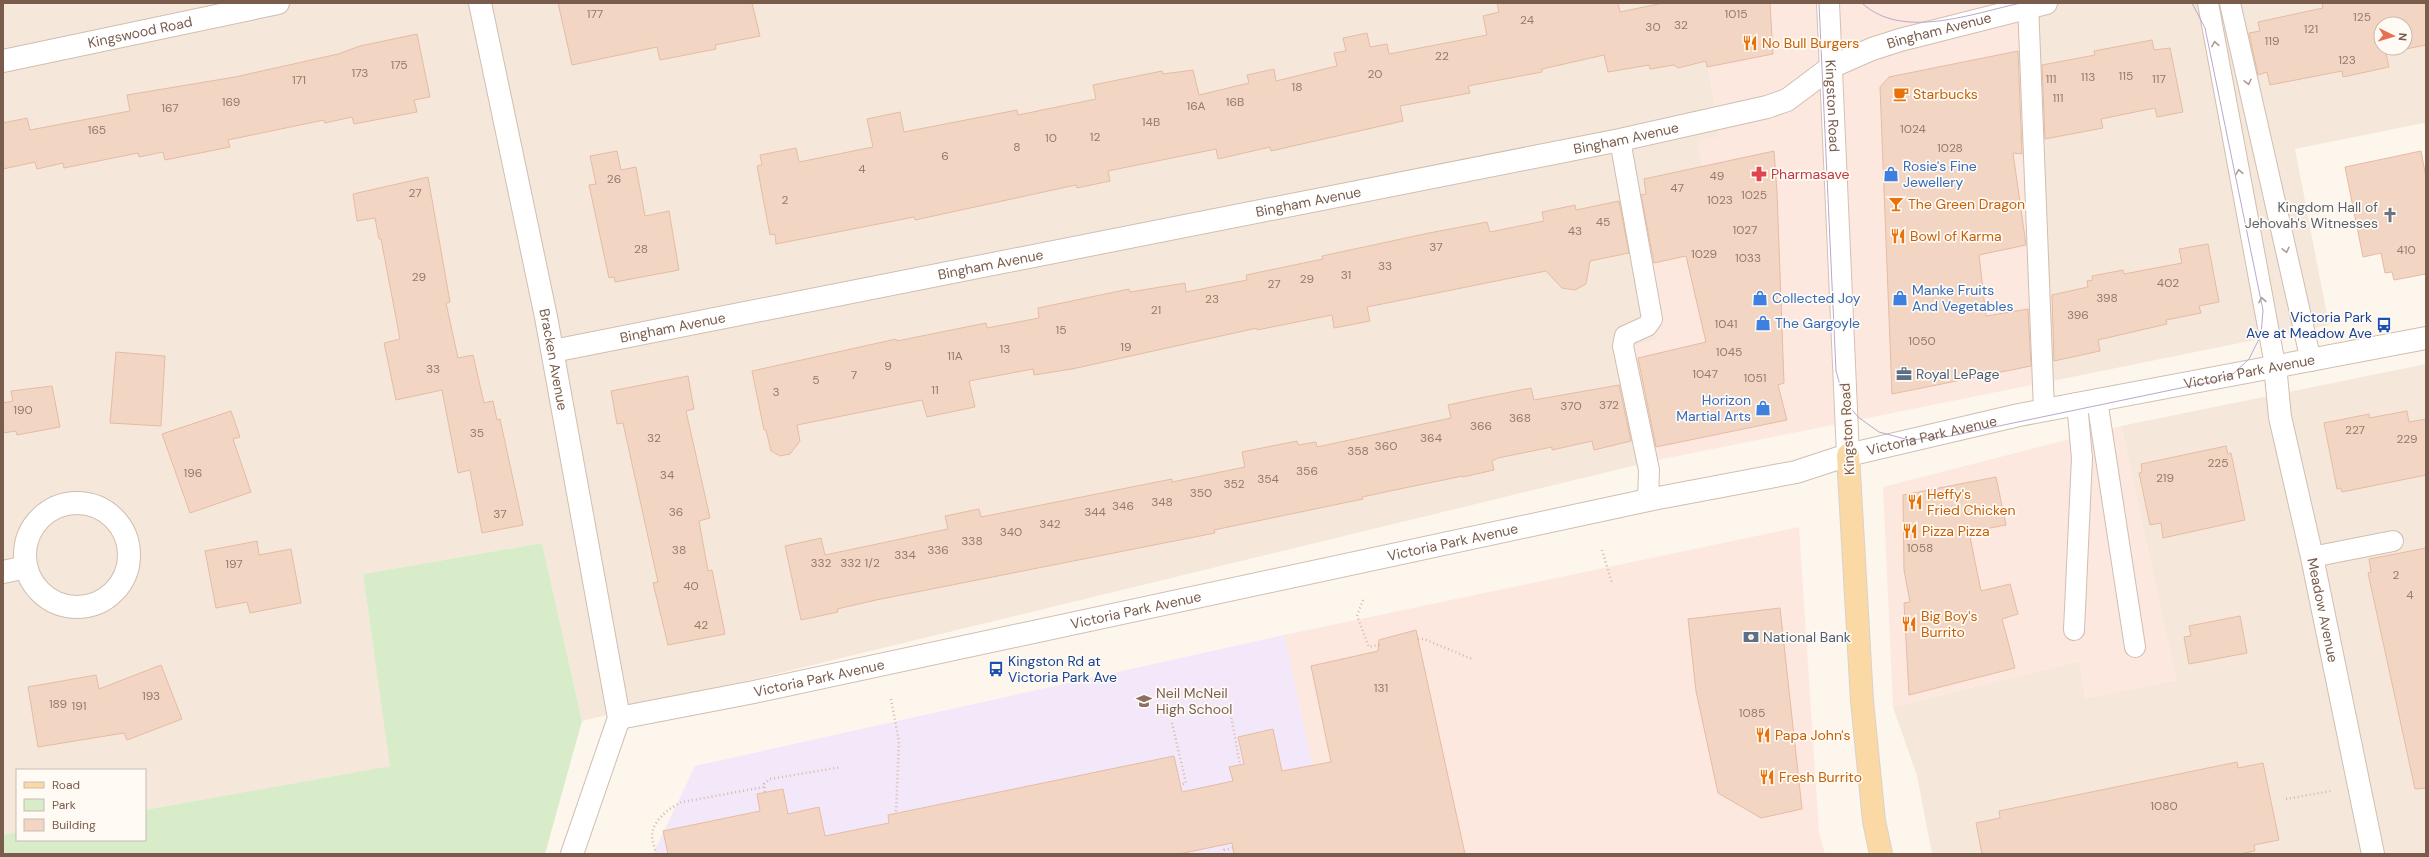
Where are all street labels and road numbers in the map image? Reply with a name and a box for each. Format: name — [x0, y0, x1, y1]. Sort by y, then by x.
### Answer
street label: Bingham Avenue — [1885, 8, 1993, 53]
street label: Kingswood Road — [86, 12, 194, 52]
street label: Kingston Road — [1822, 59, 1844, 152]
street label: Bingham Avenue — [1572, 118, 1681, 158]
street label: Bingham Avenue — [1254, 182, 1363, 221]
street label: Bingham Avenue — [936, 245, 1045, 284]
street label: Bracken Avenue — [535, 307, 572, 412]
street label: Bingham Avenue — [618, 308, 727, 347]
street label: Victoria Park Avenue — [2182, 350, 2316, 393]
street label: Kingston Road — [1836, 383, 1858, 475]
street label: Victoria Park Avenue — [1865, 411, 1999, 459]
street label: Victoria Park Avenue — [1386, 519, 1520, 565]
street label: Meadow Avenue — [2303, 556, 2342, 664]
street label: Victoria Park Avenue — [1069, 587, 1203, 633]
street label: Victoria Park Avenue — [752, 655, 886, 701]

